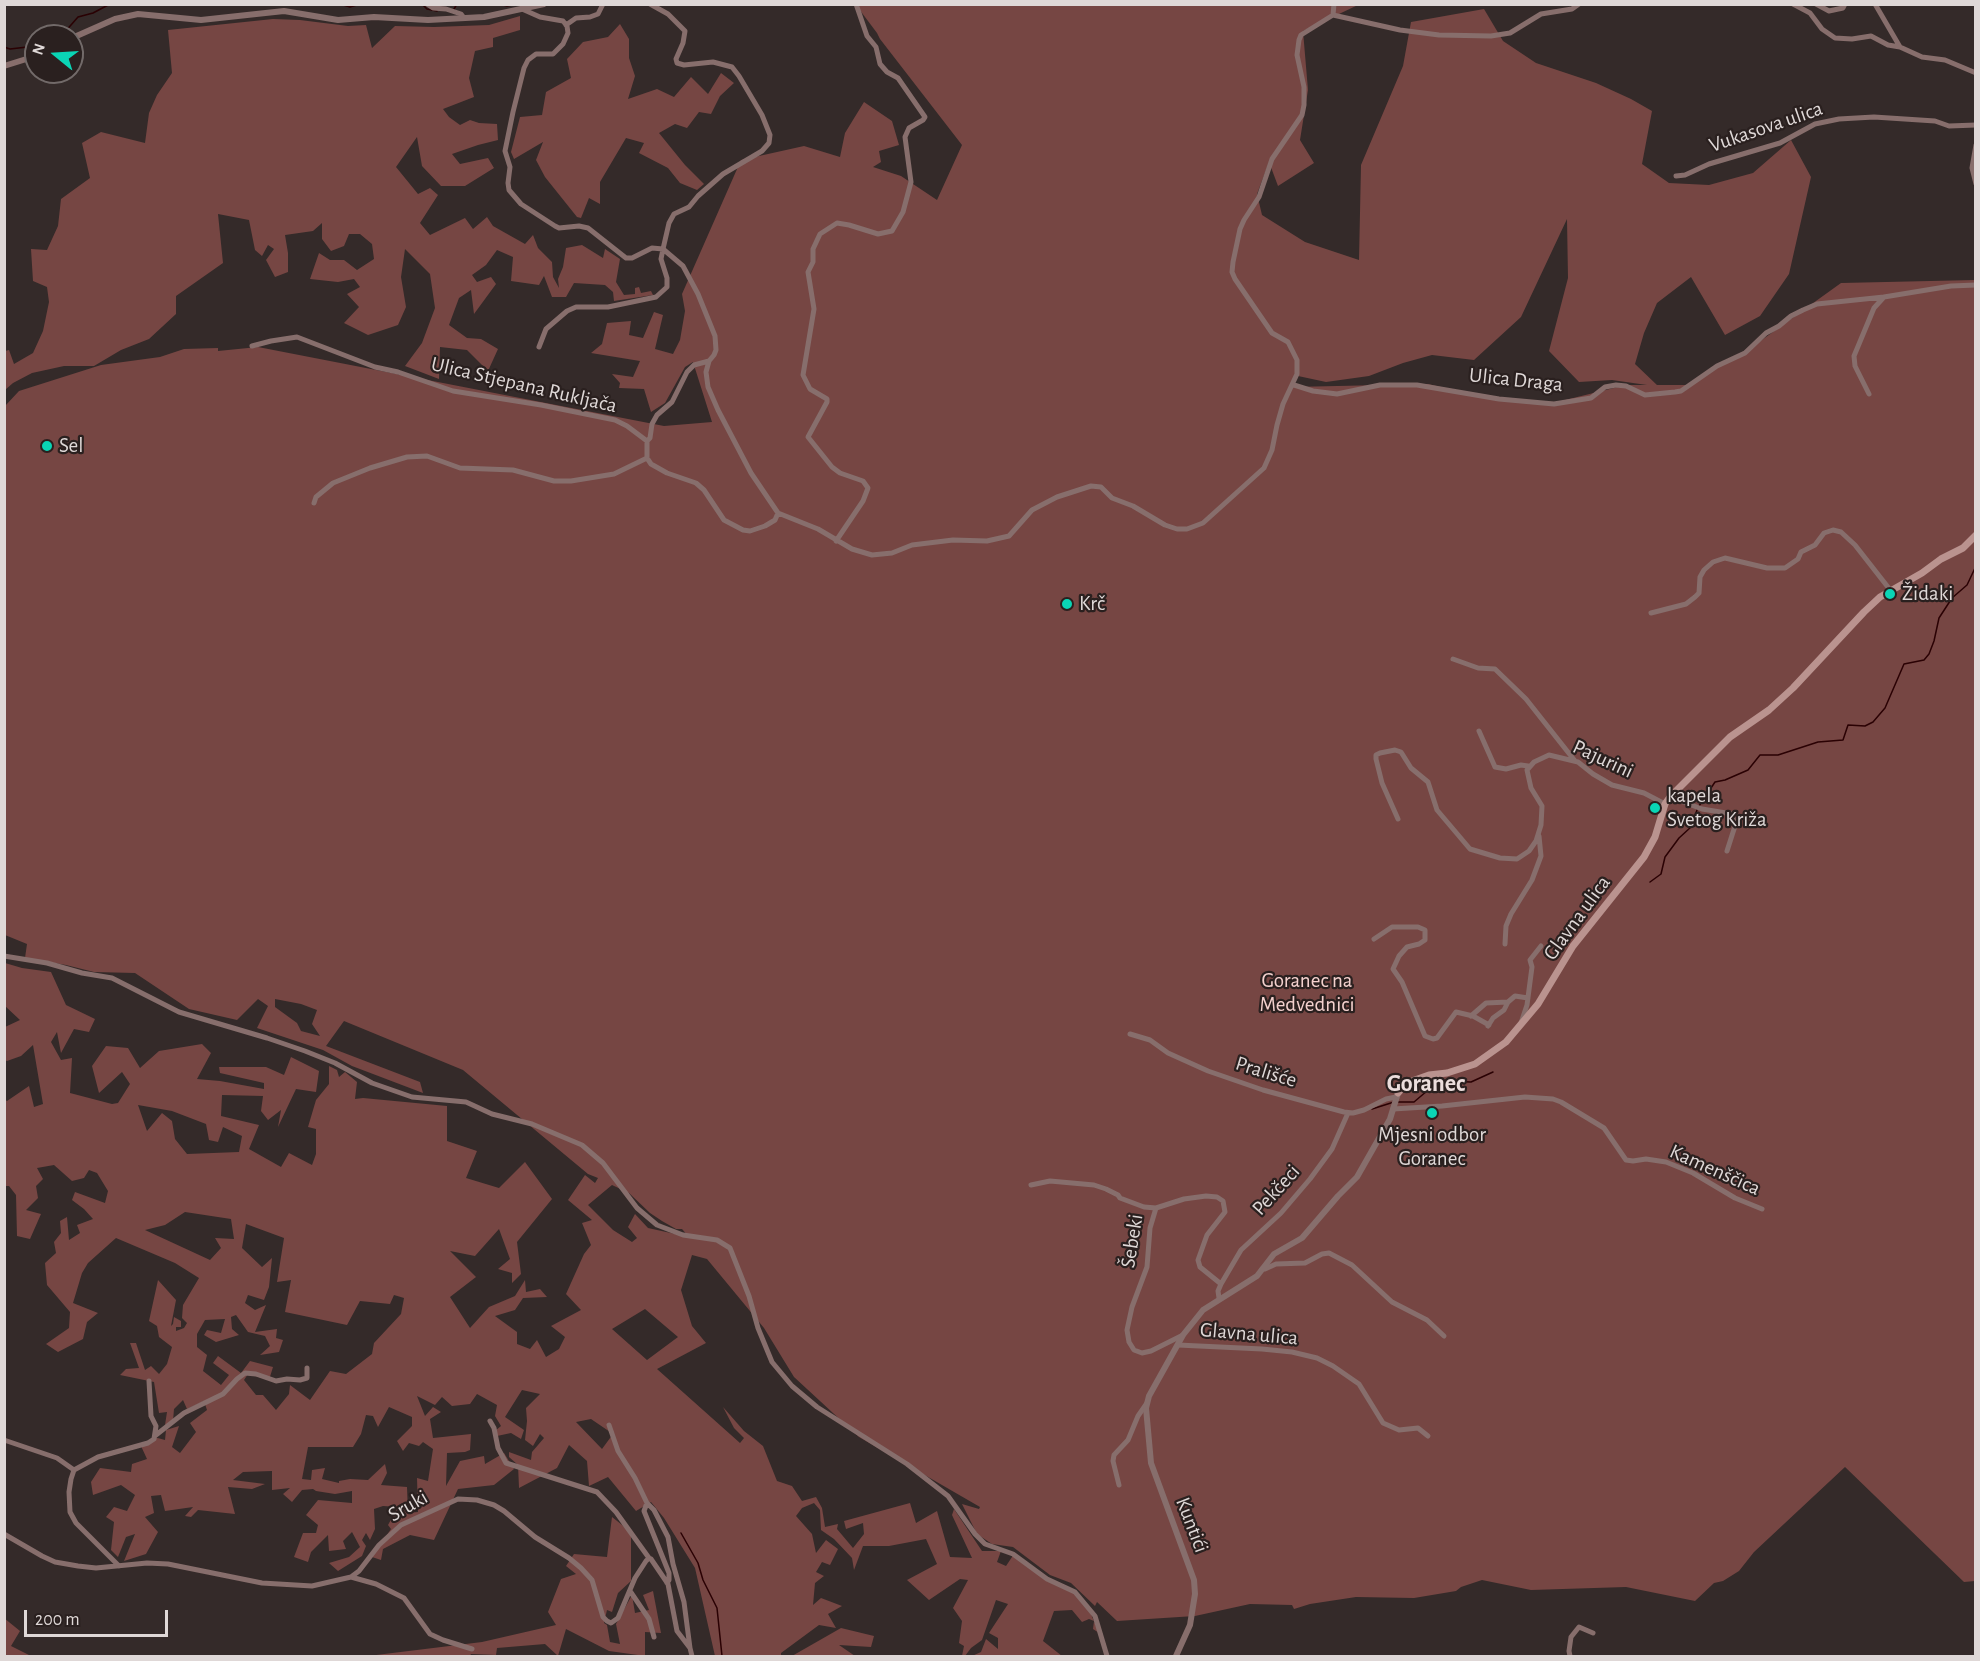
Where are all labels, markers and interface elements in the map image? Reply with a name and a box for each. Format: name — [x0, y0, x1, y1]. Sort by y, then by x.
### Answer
north arrow — [24, 24, 84, 84]
text: N — [29, 41, 48, 57]
street label: Vukasova ulica — [1706, 96, 1826, 158]
street label: Ulica Stjepana Rukljača — [429, 351, 619, 419]
street label: Ulica Draga — [1468, 363, 1564, 397]
place label: Sel — [59, 433, 83, 459]
marker: Sel — [40, 439, 54, 453]
place label: Židaki — [1902, 581, 1953, 607]
marker: Židaki — [1883, 587, 1897, 601]
place label: Krč — [1079, 591, 1105, 617]
marker: Krč — [1060, 597, 1074, 611]
street label: Pajurini — [1569, 734, 1637, 784]
place label: kapela Svetog Križa — [1667, 783, 1767, 833]
marker: kapela Svetog Križa — [1648, 801, 1662, 815]
street label: Glavna ulica — [1538, 871, 1616, 965]
park label: Goranec na Medvednici — [1260, 968, 1354, 1018]
street label: Prališće — [1232, 1051, 1300, 1093]
district label: Goranec — [1387, 1070, 1465, 1098]
marker: Mjesni odbor Goranec — [1425, 1106, 1439, 1120]
place label: Mjesni odbor Goranec — [1378, 1122, 1486, 1172]
street label: Kamenščica — [1666, 1139, 1764, 1201]
street label: Pekčeci — [1247, 1159, 1305, 1221]
street label: Šebeki — [1115, 1212, 1149, 1270]
street label: Glavna ulica — [1199, 1317, 1299, 1351]
street label: Sruki — [384, 1485, 432, 1527]
street label: Kuntići — [1170, 1494, 1214, 1556]
scale bar — [27, 1598, 171, 1636]
text: 200 m — [35, 1611, 80, 1629]

